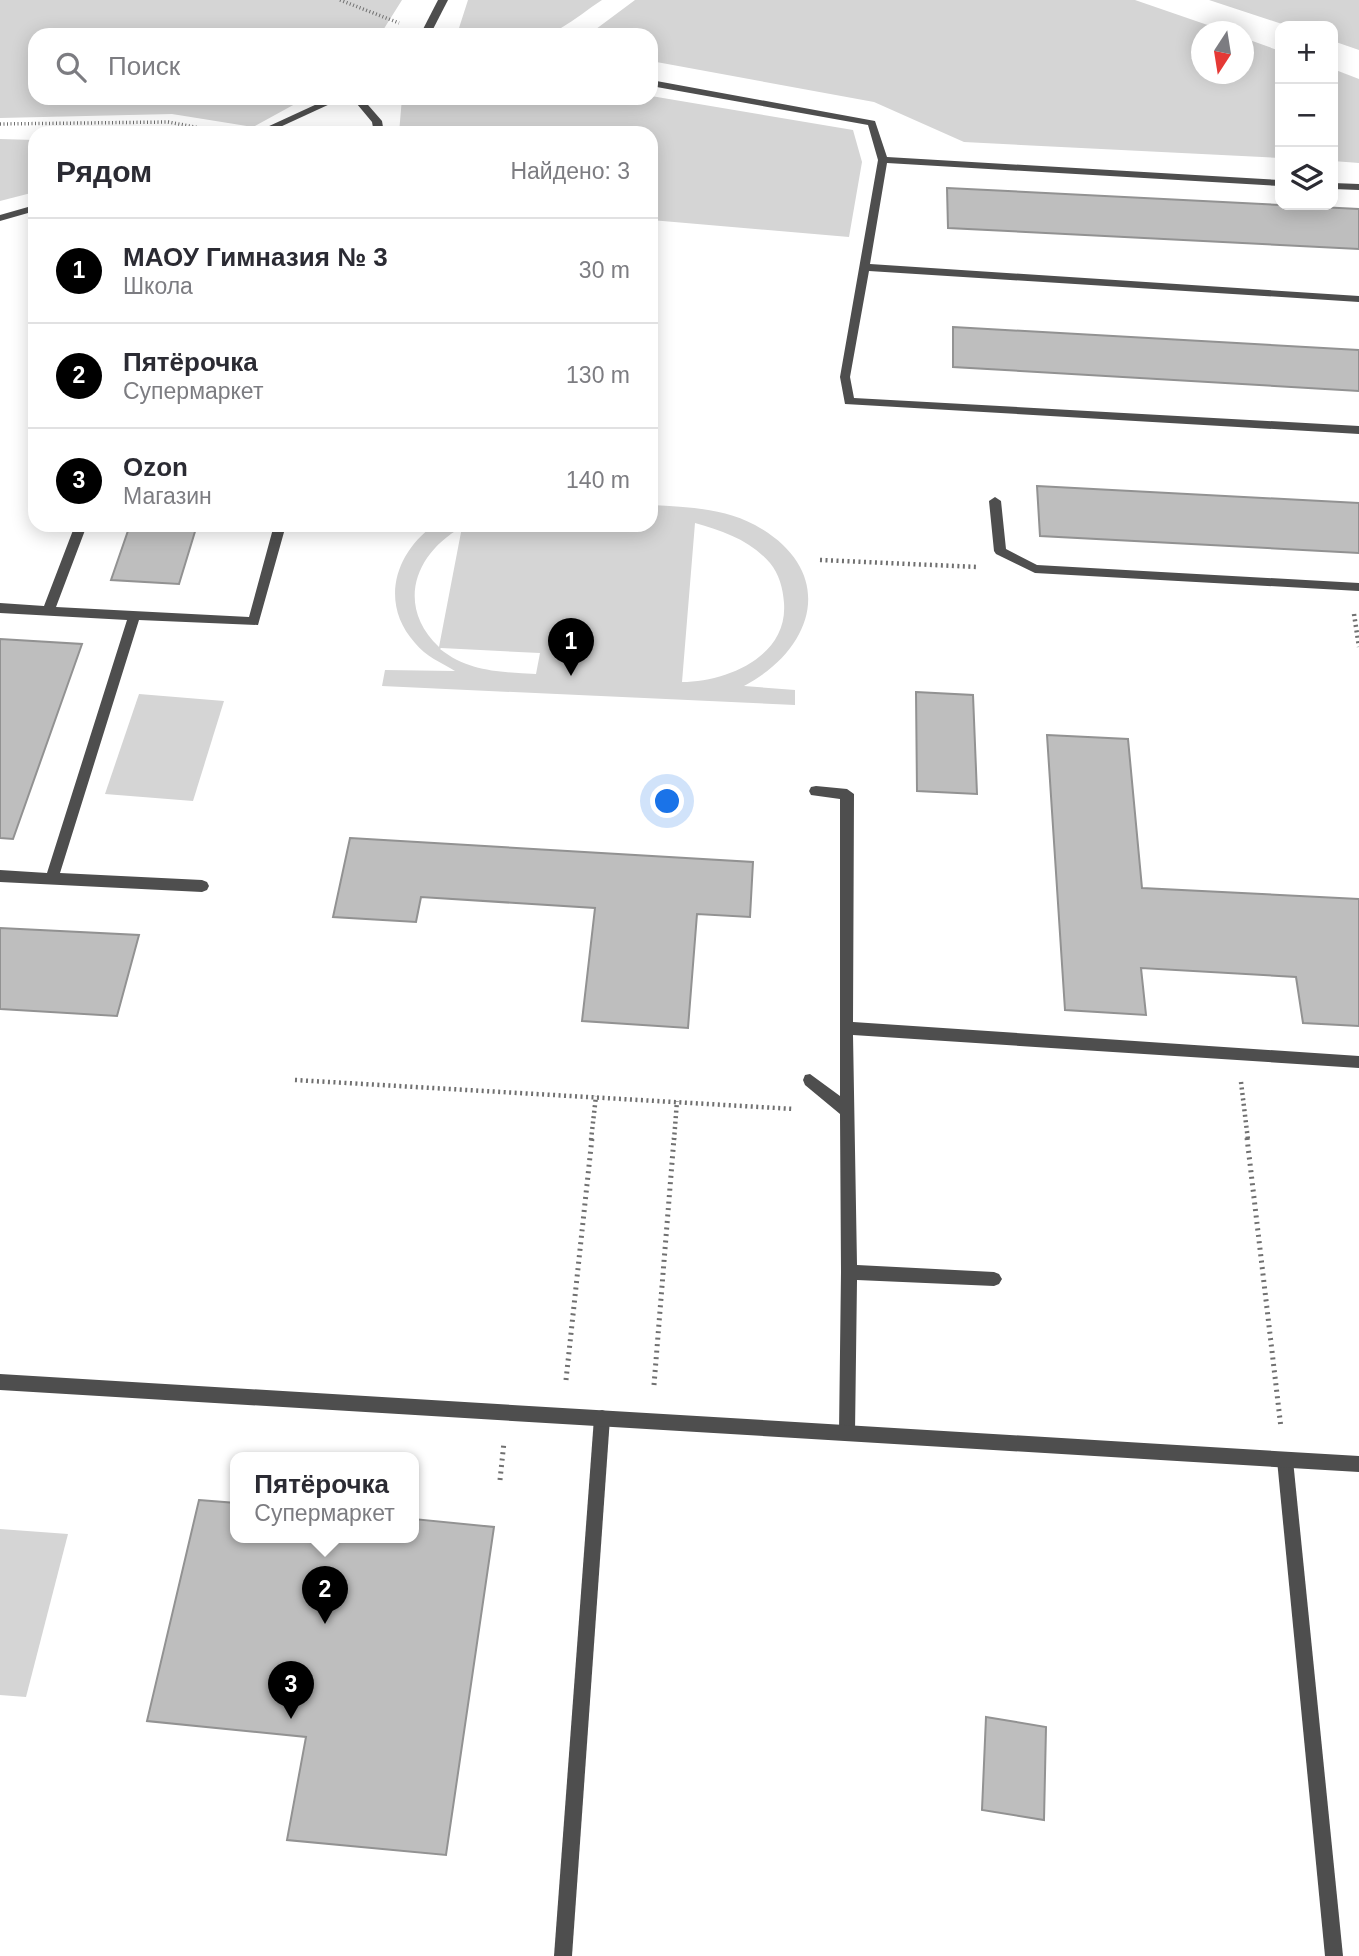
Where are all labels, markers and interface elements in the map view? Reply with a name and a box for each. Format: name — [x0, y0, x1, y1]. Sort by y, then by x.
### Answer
north arrow — [1191, 21, 1254, 84]
map controls — [1275, 21, 1338, 210]
button: + — [1275, 21, 1338, 84]
search box — [28, 28, 658, 105]
icon: search — [52, 48, 90, 86]
text: Поиск — [108, 51, 180, 81]
button: − — [1275, 84, 1338, 147]
button: layers — [1275, 147, 1338, 210]
text: Рядом — [56, 155, 152, 188]
text: Найдено: 3 — [510, 158, 630, 184]
text: МАОУ Гимназия № 3 — [123, 242, 388, 272]
text: 1 — [73, 257, 85, 283]
text: 30 m — [579, 257, 630, 283]
text: Школа — [123, 273, 193, 299]
text: Пятёрочка — [123, 347, 258, 377]
text: 2 — [73, 362, 85, 388]
text: 130 m — [566, 362, 630, 388]
text: Супермаркет — [123, 378, 263, 404]
text: Ozon — [123, 452, 188, 482]
text: 3 — [73, 467, 85, 493]
text: 140 m — [566, 467, 630, 493]
text: Магазин — [123, 483, 212, 509]
pin: 1 — [548, 618, 594, 676]
your location — [650, 784, 684, 818]
popup — [230, 1452, 419, 1543]
text: Пятёрочка — [254, 1469, 389, 1499]
text: Супермаркет — [254, 1500, 395, 1526]
pin: 2 — [302, 1566, 348, 1624]
pin: 3 — [268, 1661, 314, 1719]

